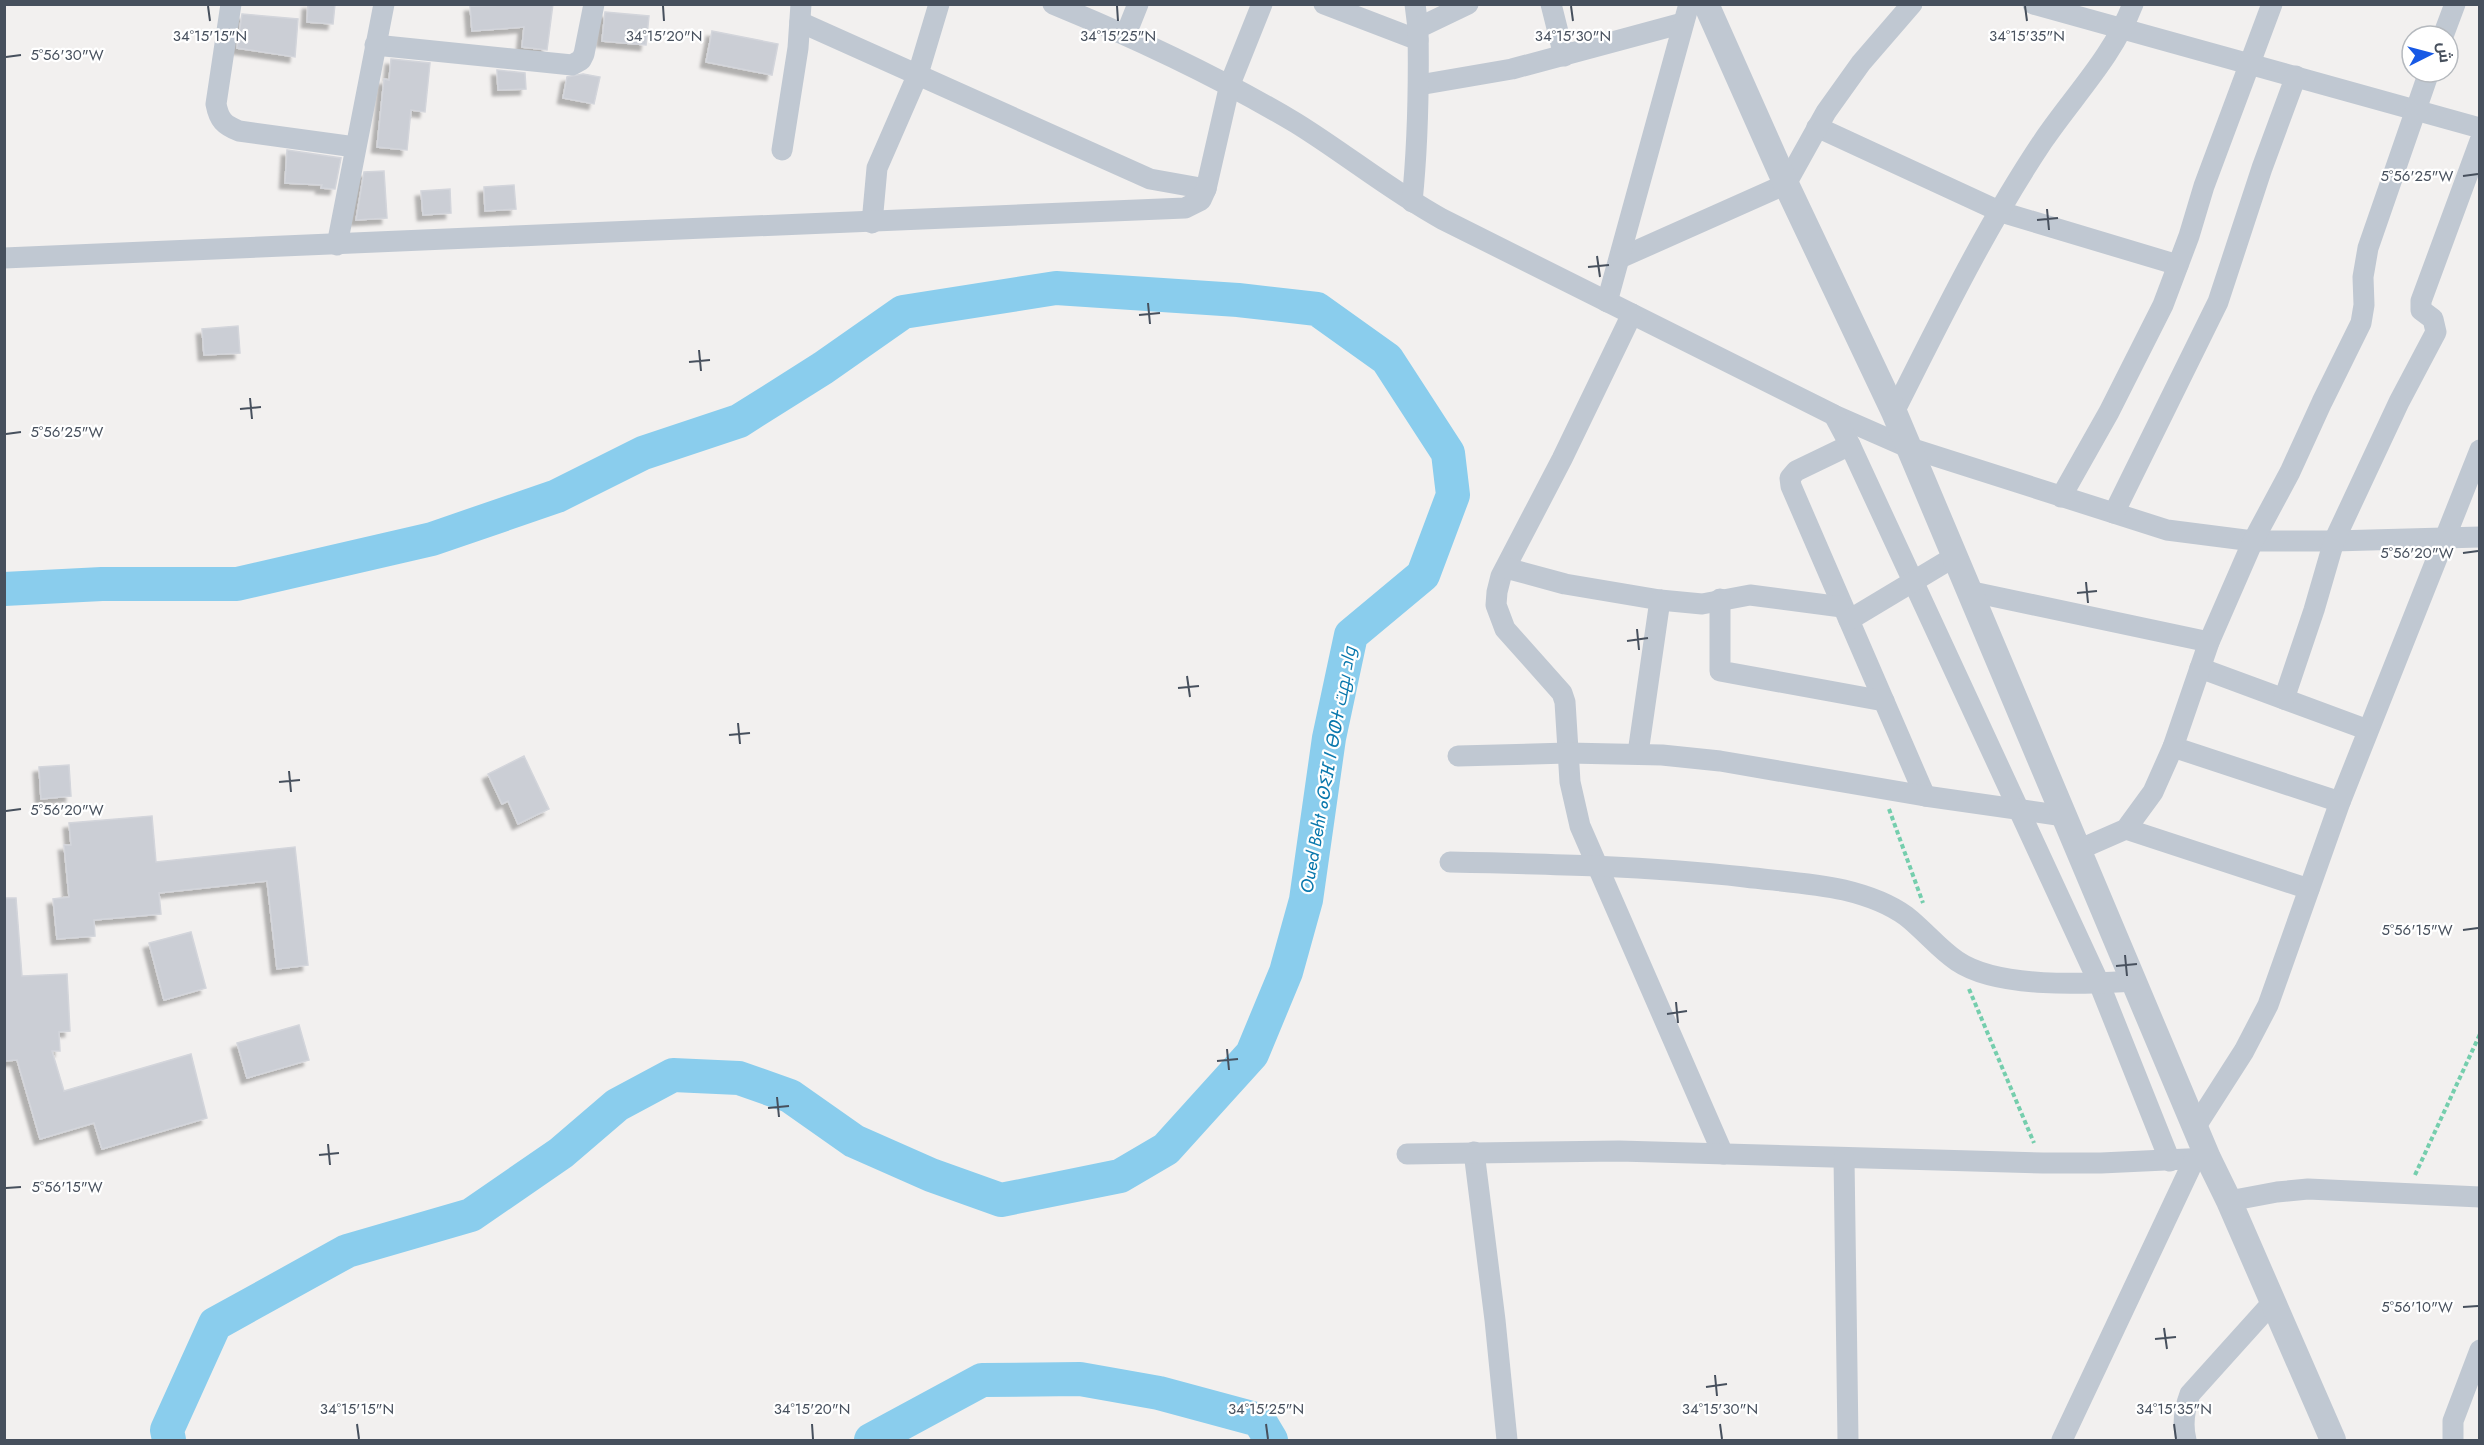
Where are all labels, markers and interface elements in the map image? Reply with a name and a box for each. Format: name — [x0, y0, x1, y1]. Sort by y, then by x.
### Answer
north arrow — [2400, 24, 2460, 84]
text: 34°15'15"N — [173, 25, 247, 47]
text: 34°15'20"N — [626, 25, 702, 47]
text: 34°15'25"N — [1080, 25, 1156, 47]
text: 34°15'30"N — [1535, 25, 1611, 47]
text: 34°15'35"N — [1989, 25, 2065, 47]
text: ش — [2432, 41, 2457, 64]
text: 5°56'30"W — [30, 44, 104, 66]
text: 5°56'25"W — [2381, 165, 2454, 187]
text: 5°56'25"W — [31, 421, 104, 443]
text: 5°56'20"W — [2380, 542, 2454, 564]
water label: Oued Beht ⴰⵙⵉⴼ ⵏ ⴱⵀⵜ واد بهت — [1294, 644, 1363, 895]
text: 5°56'20"W — [30, 799, 104, 821]
text: 5°56'15"W — [2381, 919, 2453, 941]
text: 5°56'15"W — [31, 1176, 103, 1198]
text: 5°56'10"W — [2381, 1296, 2453, 1318]
text: 34°15'15"N — [320, 1398, 394, 1420]
text: 34°15'20"N — [774, 1398, 850, 1420]
text: 34°15'25"N — [1228, 1398, 1304, 1420]
text: 34°15'30"N — [1682, 1398, 1758, 1420]
text: 34°15'35"N — [2136, 1398, 2212, 1420]

